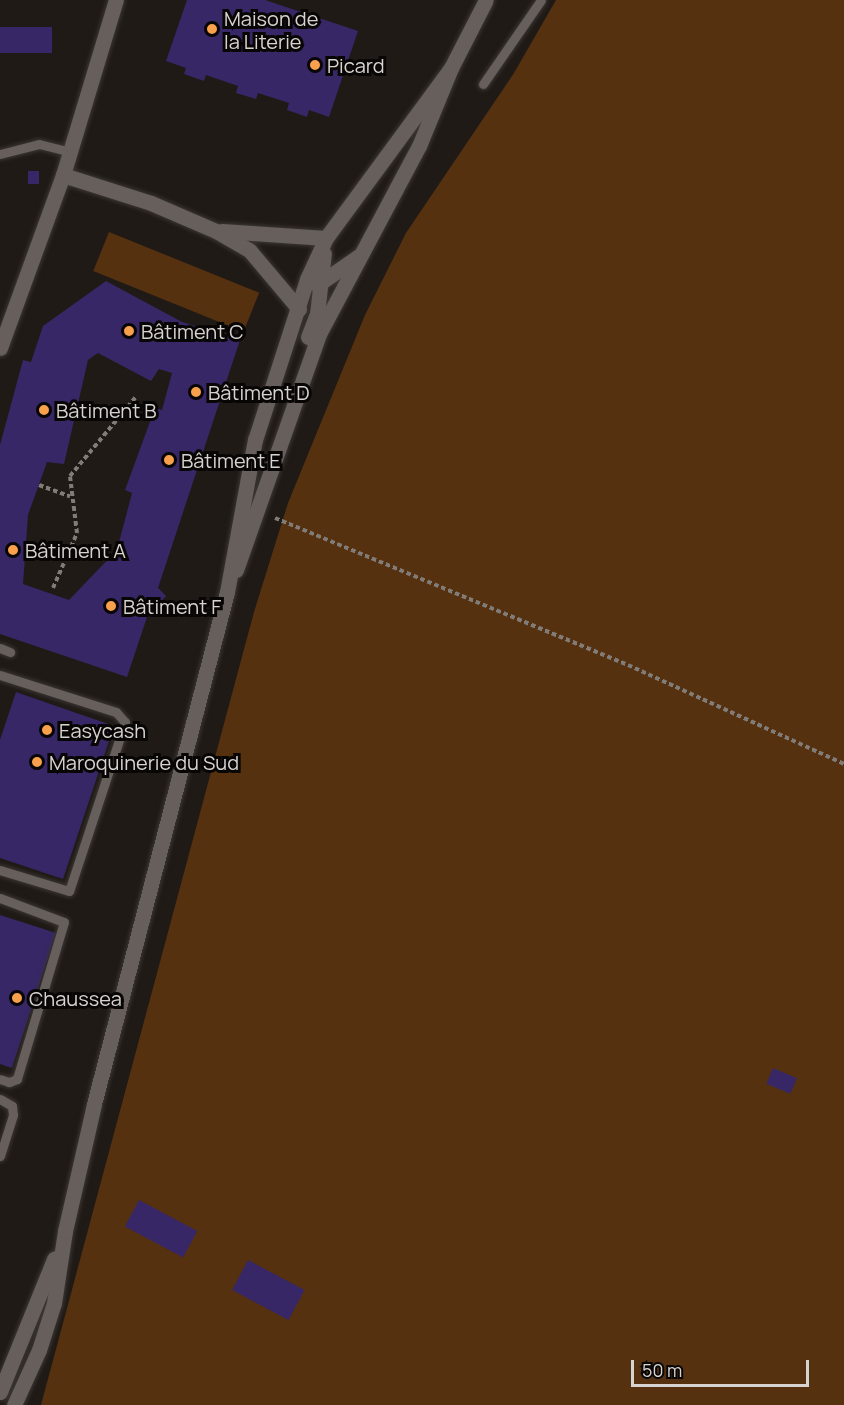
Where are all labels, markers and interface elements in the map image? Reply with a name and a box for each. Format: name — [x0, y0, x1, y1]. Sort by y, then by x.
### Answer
place label: Maison de la Literie — [224, 6, 318, 53]
marker: Maison de la Literie — [205, 22, 219, 36]
place label: Picard — [327, 53, 385, 77]
marker: Picard — [308, 58, 322, 72]
place label: Bâtiment C — [141, 319, 244, 343]
marker: Bâtiment C — [122, 324, 136, 338]
place label: Bâtiment D — [208, 380, 310, 404]
marker: Bâtiment D — [189, 385, 203, 399]
place label: Bâtiment B — [56, 398, 156, 422]
marker: Bâtiment B — [37, 403, 51, 417]
place label: Bâtiment E — [181, 448, 281, 472]
marker: Bâtiment E — [162, 453, 176, 467]
place label: Bâtiment A — [25, 538, 126, 562]
marker: Bâtiment A — [6, 543, 20, 557]
place label: Bâtiment F — [123, 594, 221, 618]
marker: Bâtiment F — [104, 599, 118, 613]
place label: Easycash — [59, 718, 146, 742]
marker: Easycash — [40, 723, 54, 737]
place label: Maroquinerie du Sud — [49, 750, 239, 774]
marker: Maroquinerie du Sud — [30, 755, 44, 769]
place label: Chaussea — [29, 986, 122, 1010]
marker: Chaussea — [10, 991, 24, 1005]
scale bar — [634, 1348, 812, 1386]
text: 50 m — [642, 1358, 682, 1382]

